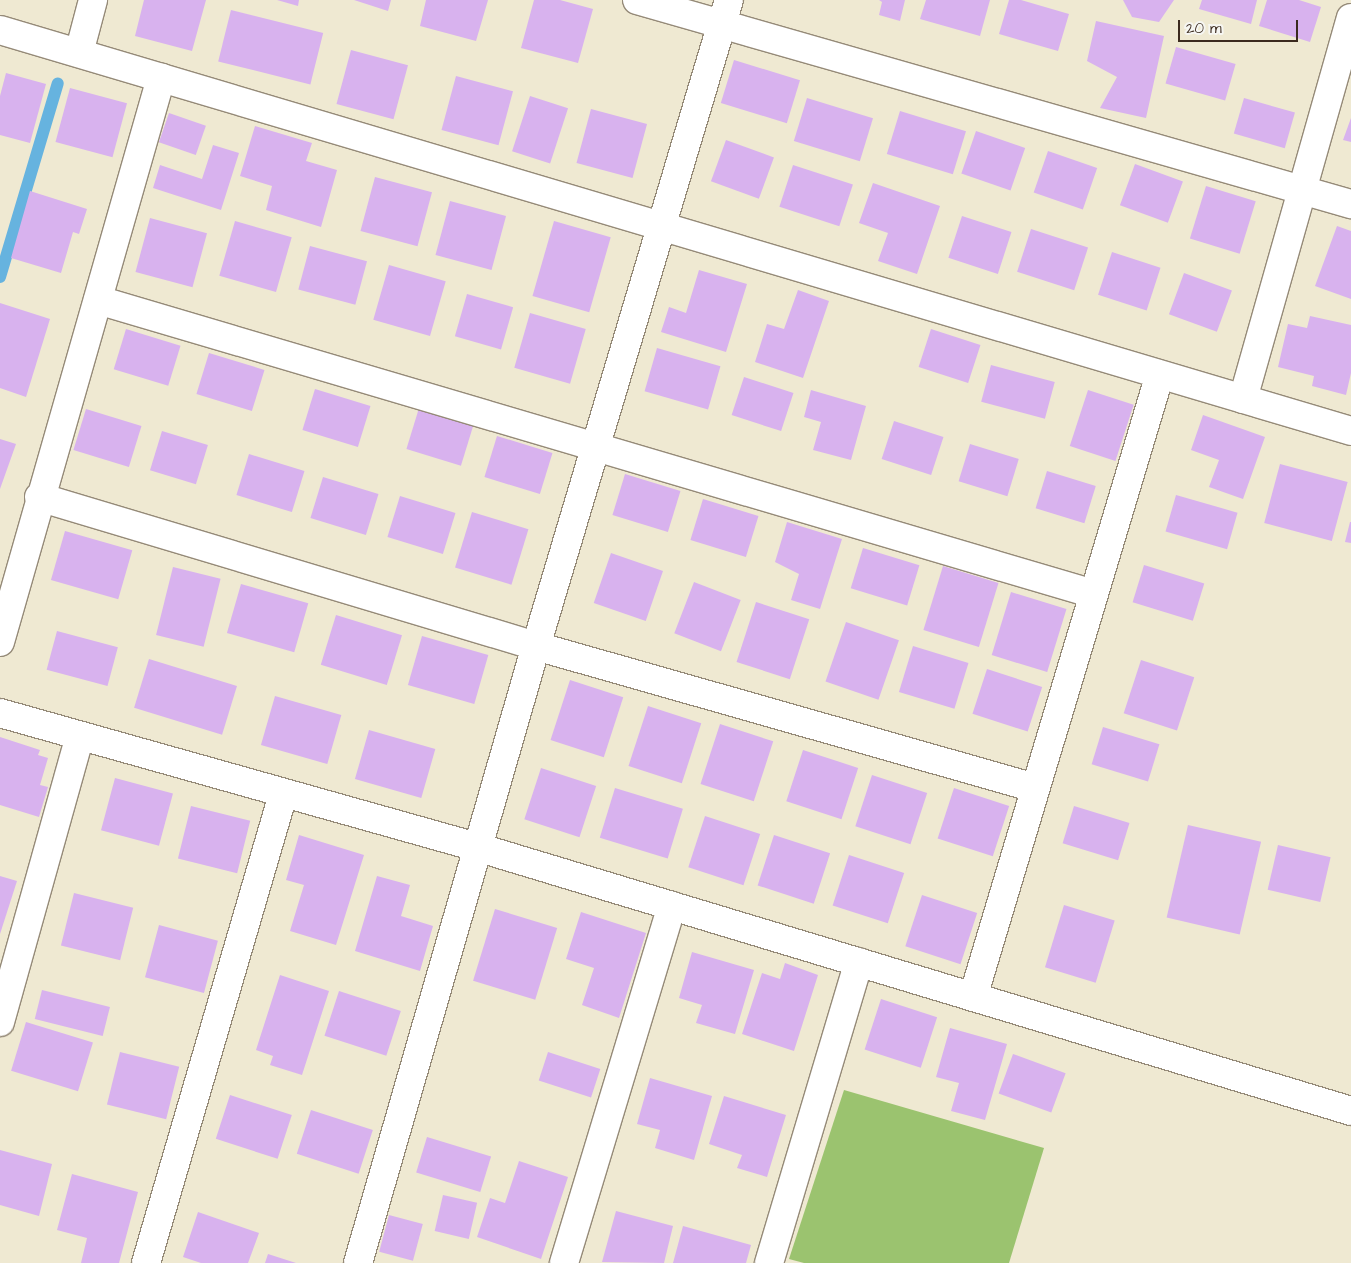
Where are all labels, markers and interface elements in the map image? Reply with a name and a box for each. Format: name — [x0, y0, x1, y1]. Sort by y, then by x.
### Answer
scale bar — [1181, 10, 1301, 42]
text: 20 m — [1186, 18, 1222, 39]

